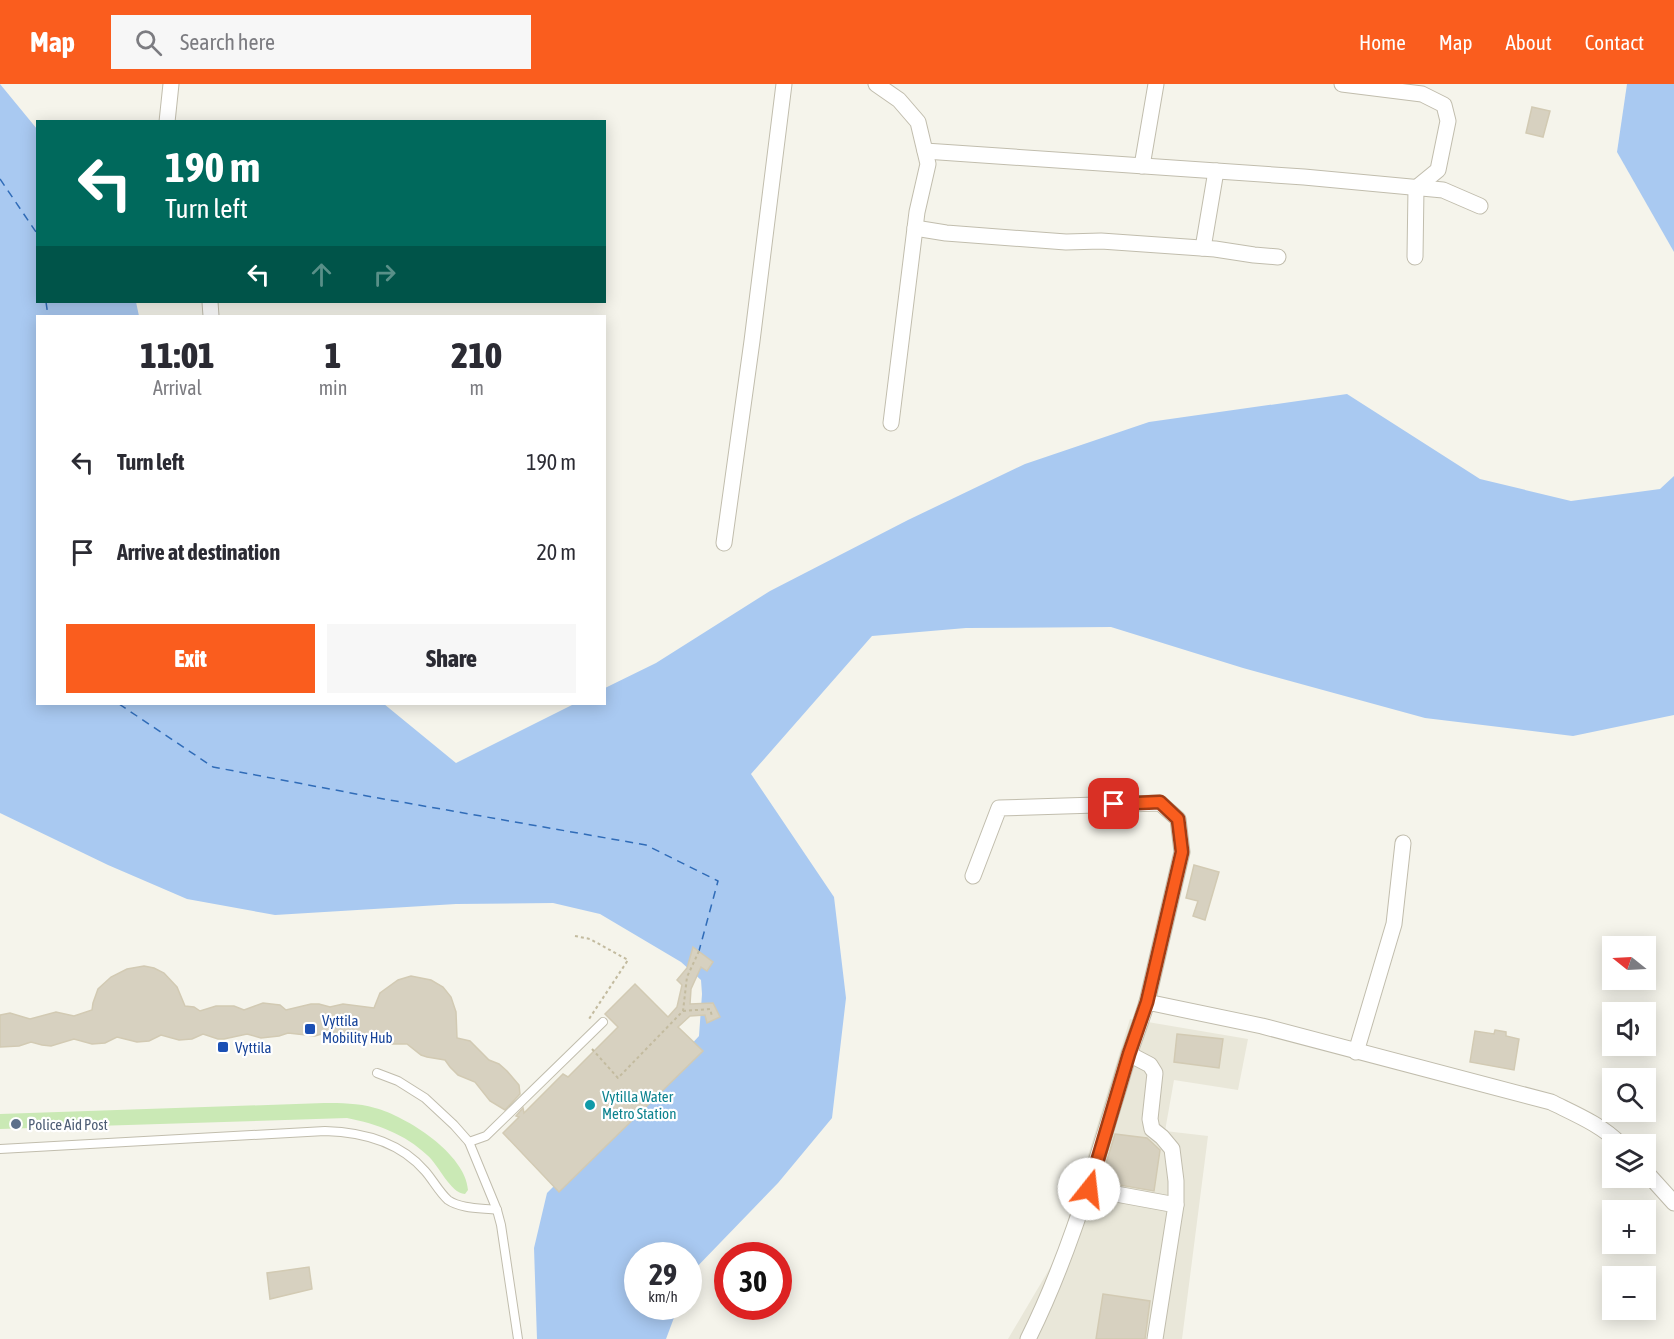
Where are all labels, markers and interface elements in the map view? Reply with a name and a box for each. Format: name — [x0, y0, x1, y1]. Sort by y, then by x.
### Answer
search box — [111, 15, 531, 69]
text: Map — [30, 26, 75, 58]
icon: search — [132, 26, 165, 59]
text: Search here — [180, 29, 275, 55]
text: Home — [1359, 30, 1406, 54]
text: Map — [1439, 30, 1473, 54]
text: About — [1506, 30, 1552, 54]
text: Contact — [1585, 30, 1644, 54]
text: 190 m — [165, 143, 260, 191]
icon: left — [66, 144, 144, 222]
text: Turn left — [165, 193, 248, 224]
icon: left — [242, 258, 275, 291]
icon: ahead — [305, 258, 338, 291]
icon: right — [368, 258, 401, 291]
text: 11:01 — [140, 334, 215, 376]
text: 1 — [325, 334, 341, 376]
text: 210 — [451, 334, 502, 376]
text: Arrival — [153, 376, 202, 399]
text: min — [319, 376, 347, 399]
text: m — [469, 376, 484, 399]
icon: left — [66, 446, 99, 479]
text: Turn left — [117, 449, 184, 475]
text: 190 m — [526, 449, 576, 475]
icon: arrive — [66, 536, 99, 569]
text: Arrive at destination — [117, 539, 280, 565]
text: 20 m — [536, 539, 576, 565]
button: Exit — [66, 624, 315, 693]
button: Share — [327, 624, 576, 693]
pin — [1088, 778, 1139, 829]
icon: arrive — [1097, 787, 1130, 820]
north arrow — [1602, 936, 1656, 990]
map controls — [1602, 936, 1656, 1320]
button: sound — [1602, 1002, 1656, 1056]
place label: Vyttila Mobility Hub — [322, 1012, 393, 1046]
marker: Vyttila Mobility Hub — [303, 1022, 317, 1036]
place label: Vyttila — [235, 1039, 272, 1056]
marker: Vyttila — [216, 1040, 230, 1054]
button: search — [1602, 1068, 1656, 1122]
place label: Vytilla Water Metro Station — [602, 1088, 676, 1122]
marker: Vytilla Water Metro Station — [583, 1098, 597, 1112]
place label: Police Aid Post — [28, 1116, 108, 1133]
marker: Police Aid Post — [9, 1117, 23, 1131]
button: layers — [1602, 1134, 1656, 1188]
position arrow — [1057, 1157, 1121, 1221]
button: + — [1602, 1200, 1656, 1254]
speed limit sign: 30 — [714, 1242, 792, 1320]
text: 29 — [649, 1257, 677, 1291]
button: − — [1602, 1266, 1656, 1320]
text: km/h — [648, 1288, 678, 1305]

